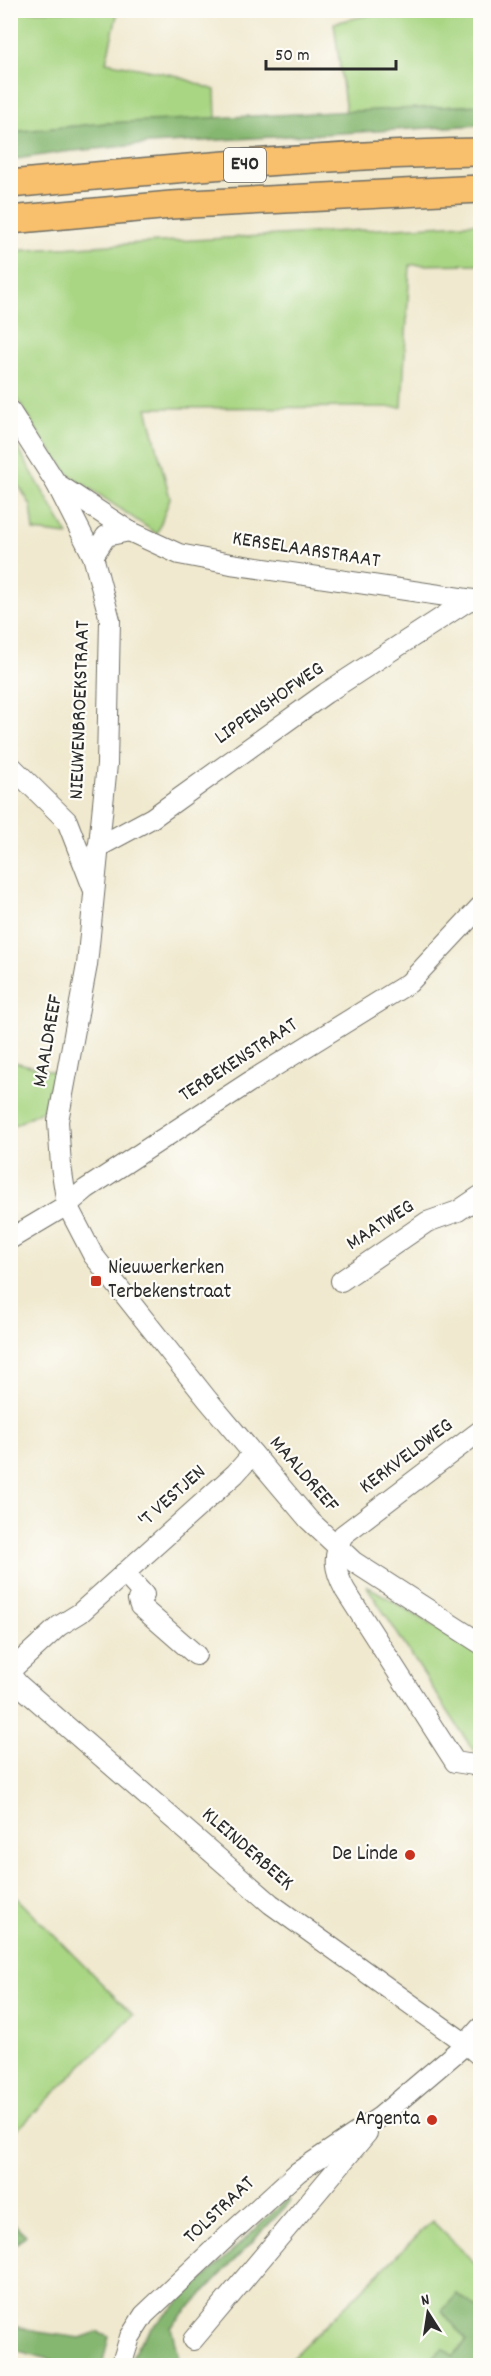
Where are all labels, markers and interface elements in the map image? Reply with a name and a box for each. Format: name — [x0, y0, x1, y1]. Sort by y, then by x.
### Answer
scale bar — [266, 33, 396, 71]
text: 50 m — [275, 44, 310, 69]
road number: E40 — [224, 148, 266, 182]
street label: KERSELAARSTRAAT — [230, 525, 383, 578]
street label: NIEUWENBROEKSTRAAT — [63, 619, 99, 800]
street label: LIPPENSHOFWEG — [209, 655, 331, 753]
street label: MAALDREEF — [26, 992, 72, 1090]
street label: TERBEKENSTRAAT — [174, 1011, 305, 1111]
street label: MAATWEG — [341, 1193, 421, 1259]
place label: Nieuwerkerken Terbekenstraat — [108, 1254, 231, 1308]
marker: Nieuwerkerken Terbekenstraat — [89, 1274, 103, 1288]
street label: KERKVELDWEG — [354, 1412, 460, 1502]
street label: MAALDREEF — [261, 1430, 345, 1521]
street label: 'T VESTJEN — [132, 1458, 214, 1536]
street label: KLEINDERBEEK — [194, 1801, 300, 1899]
place label: De Linde — [332, 1840, 398, 1870]
marker: De Linde — [403, 1848, 417, 1862]
place label: Argenta — [355, 2105, 421, 2135]
marker: Argenta — [425, 2113, 439, 2127]
street label: TOLSTRAAT — [177, 2170, 263, 2252]
north arrow — [398, 2283, 458, 2343]
text: N — [419, 2289, 432, 2313]

